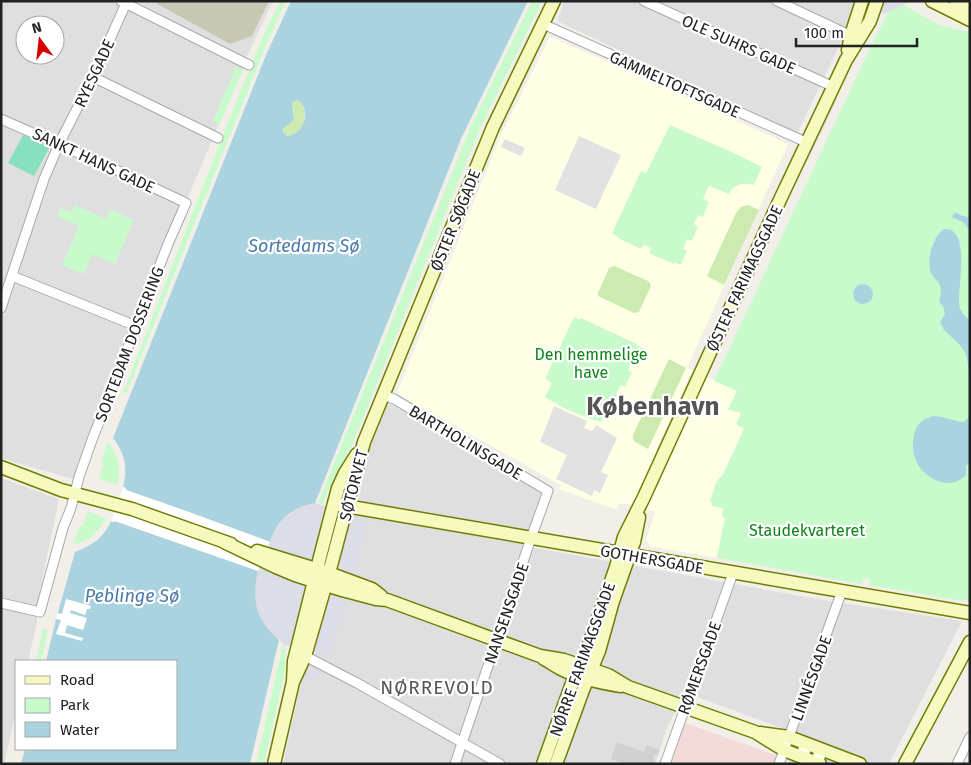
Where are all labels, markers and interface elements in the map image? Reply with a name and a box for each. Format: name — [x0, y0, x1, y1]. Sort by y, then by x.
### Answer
street label: OLE SUHRS GADE — [679, 11, 799, 78]
north arrow — [15, 15, 65, 65]
scale bar — [796, 15, 917, 47]
text: N — [30, 19, 43, 37]
text: 100 m — [804, 24, 844, 42]
street label: RYESGADE — [70, 36, 119, 110]
street label: GAMMELTOFTSGADE — [607, 47, 743, 122]
street label: SANKT HANS GADE — [30, 124, 158, 197]
street label: ØSTER SØGADE — [426, 167, 485, 274]
street label: ØSTER FARIMAGSGADE — [702, 202, 787, 354]
water label: Sortedams Sø — [247, 235, 360, 257]
street label: SORTEDAM DOSSERING — [91, 264, 168, 424]
park label: Den hemmelige have — [535, 345, 647, 382]
district label: København — [586, 391, 720, 422]
street label: BARTHOLINSGADE — [406, 401, 526, 484]
street label: SØTORVET — [335, 447, 372, 523]
park label: Staudekvarteret — [749, 521, 865, 540]
street label: GOTHERSGADE — [599, 541, 705, 578]
street label: NANSENSGADE — [480, 560, 533, 666]
street label: NØRRE FARIMAGSGADE — [546, 579, 619, 739]
water label: Peblinge Sø — [85, 585, 179, 607]
street label: RØMERSGADE — [674, 619, 725, 717]
street label: LINNÉSGADE — [786, 632, 836, 724]
legend — [15, 660, 178, 750]
text: Road — [60, 671, 95, 689]
district label: NØRREVOLD — [380, 676, 494, 699]
text: Park — [60, 696, 90, 714]
text: Water — [60, 721, 99, 739]

